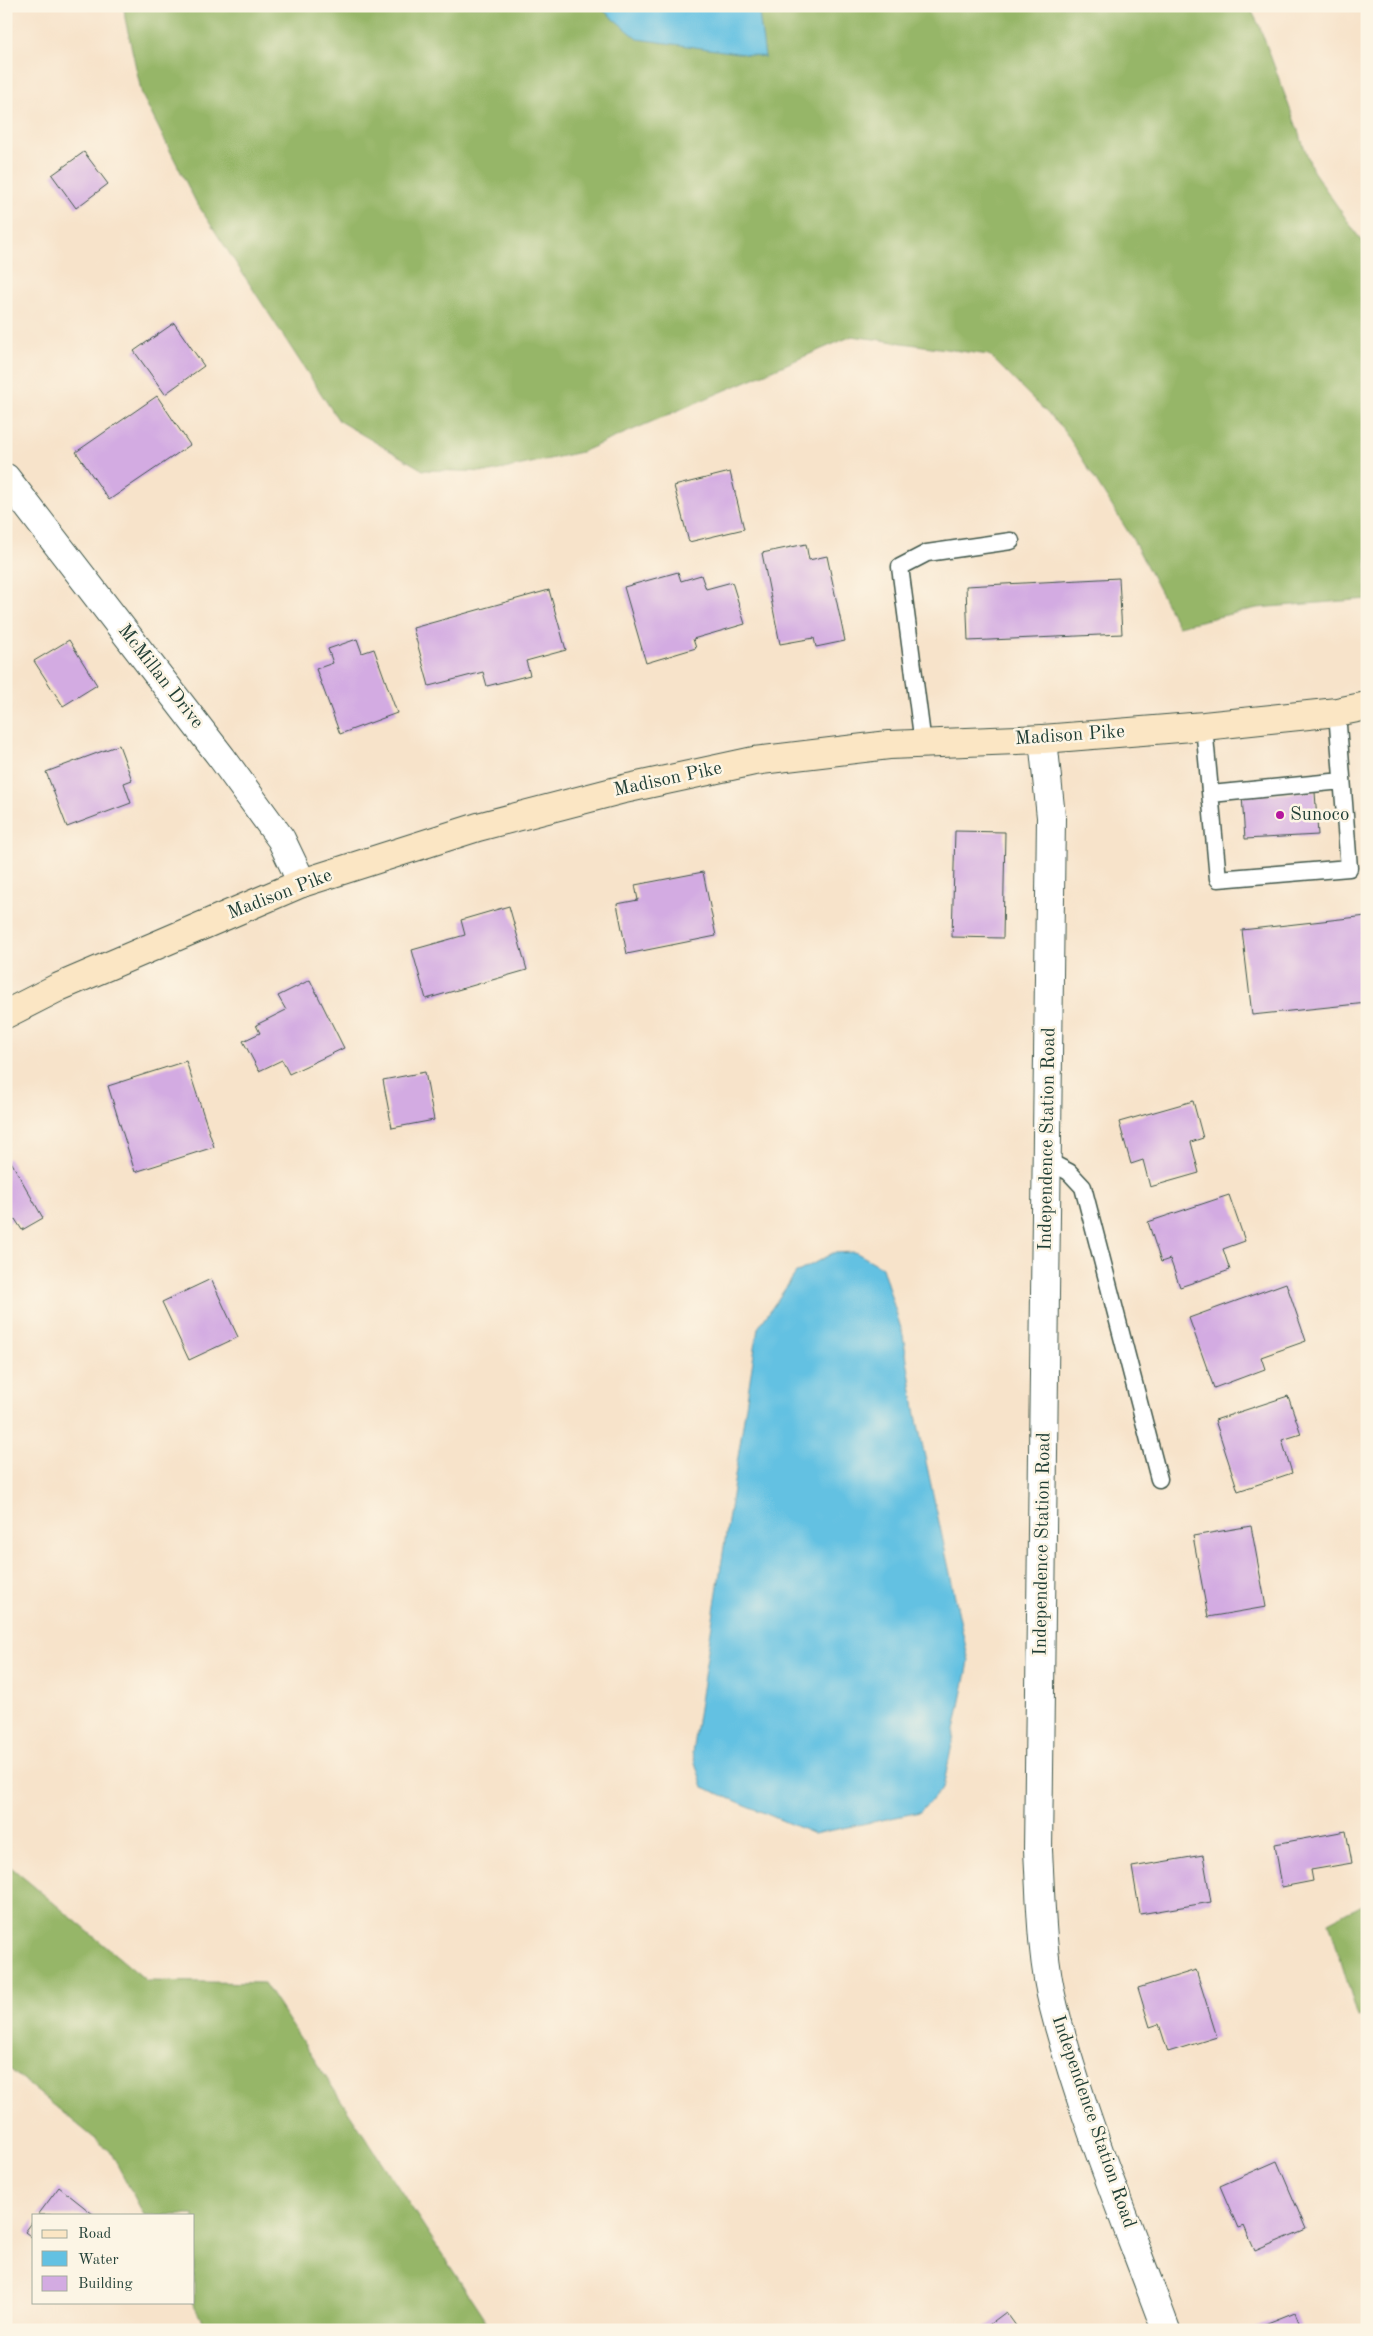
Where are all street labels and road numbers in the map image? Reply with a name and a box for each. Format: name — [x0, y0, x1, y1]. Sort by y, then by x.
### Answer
street label: McMillan Drive — [114, 621, 206, 733]
street label: Madison Pike — [1014, 723, 1126, 749]
street label: Madison Pike — [612, 759, 724, 801]
street label: Madison Pike — [225, 866, 335, 924]
street label: Independence Station Road — [1037, 1027, 1059, 1251]
street label: Independence Station Road — [1032, 1432, 1054, 1656]
street label: Independence Station Road — [1048, 2013, 1138, 2231]

